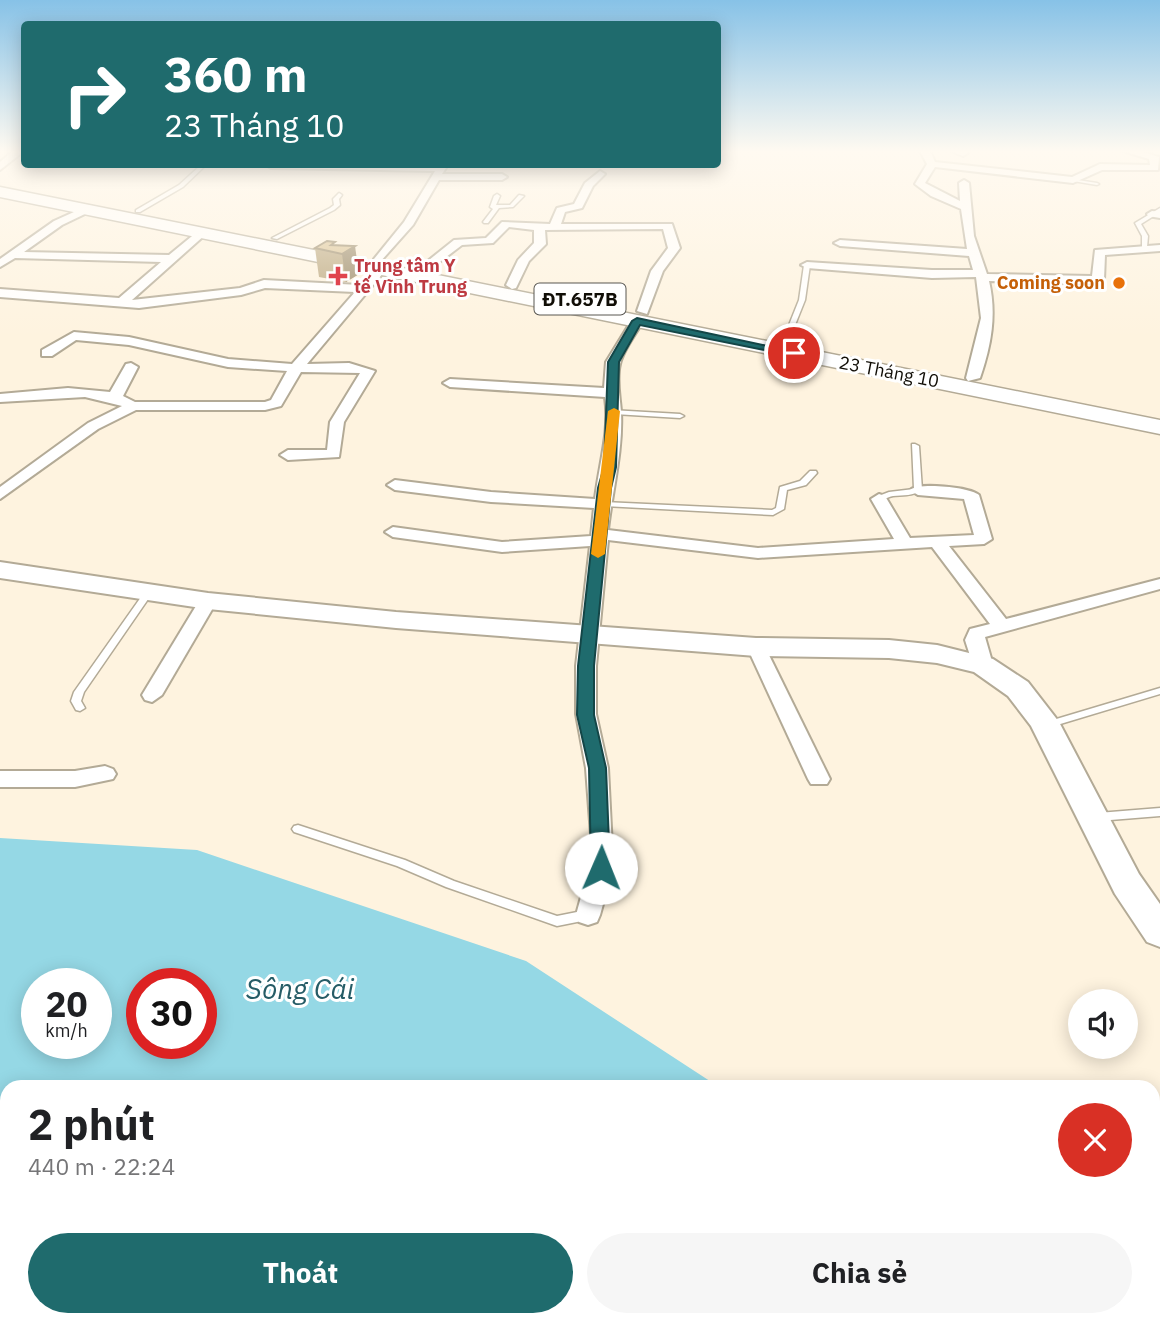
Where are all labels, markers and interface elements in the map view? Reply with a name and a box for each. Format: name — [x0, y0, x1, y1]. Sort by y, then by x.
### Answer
text: 360 m — [164, 42, 308, 105]
icon: right — [49, 49, 140, 140]
text: 23 Tháng 10 — [164, 104, 345, 146]
place label: Trung tâm Y tế Vĩnh Trung — [354, 254, 467, 298]
marker: Trung tâm Y tế Vĩnh Trung — [328, 266, 348, 286]
place label: Coming soon — [997, 271, 1105, 294]
marker: Coming soon — [1111, 275, 1127, 291]
road number: ĐT.657B — [534, 284, 626, 314]
pin — [764, 323, 824, 383]
icon: arrive — [775, 334, 813, 372]
street label: 23 Tháng 10 — [837, 351, 941, 392]
position arrow — [564, 831, 638, 905]
speed limit sign: 30 — [126, 968, 217, 1059]
water label: Sông Cái — [246, 970, 355, 1007]
text: 20 — [45, 981, 88, 1027]
map controls — [1068, 989, 1138, 1059]
button: sound — [1068, 989, 1138, 1059]
text: km/h — [45, 1019, 88, 1042]
text: 2 phút — [28, 1097, 155, 1152]
button: close — [1058, 1103, 1132, 1177]
text: 440 m · 22:24 — [28, 1151, 175, 1181]
button: Thoát — [28, 1233, 573, 1313]
button: Chia sẻ — [587, 1233, 1132, 1313]

